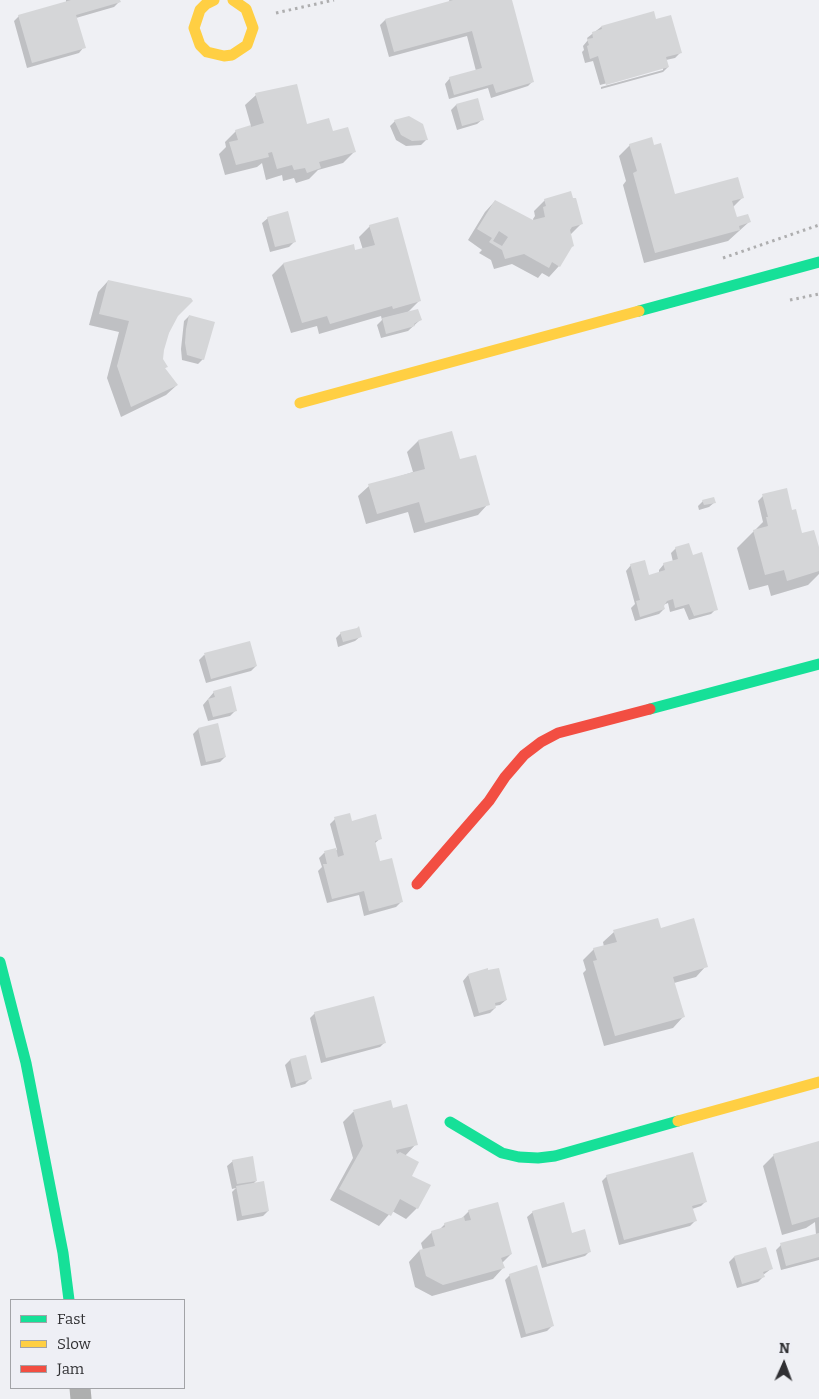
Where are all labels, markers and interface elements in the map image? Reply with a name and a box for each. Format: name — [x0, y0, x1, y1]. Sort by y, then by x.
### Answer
legend — [10, 1299, 185, 1389]
text: Fast — [57, 1310, 86, 1328]
text: Slow — [57, 1335, 91, 1353]
north arrow — [759, 1339, 809, 1389]
text: N — [779, 1340, 790, 1357]
text: Jam — [57, 1360, 84, 1378]

